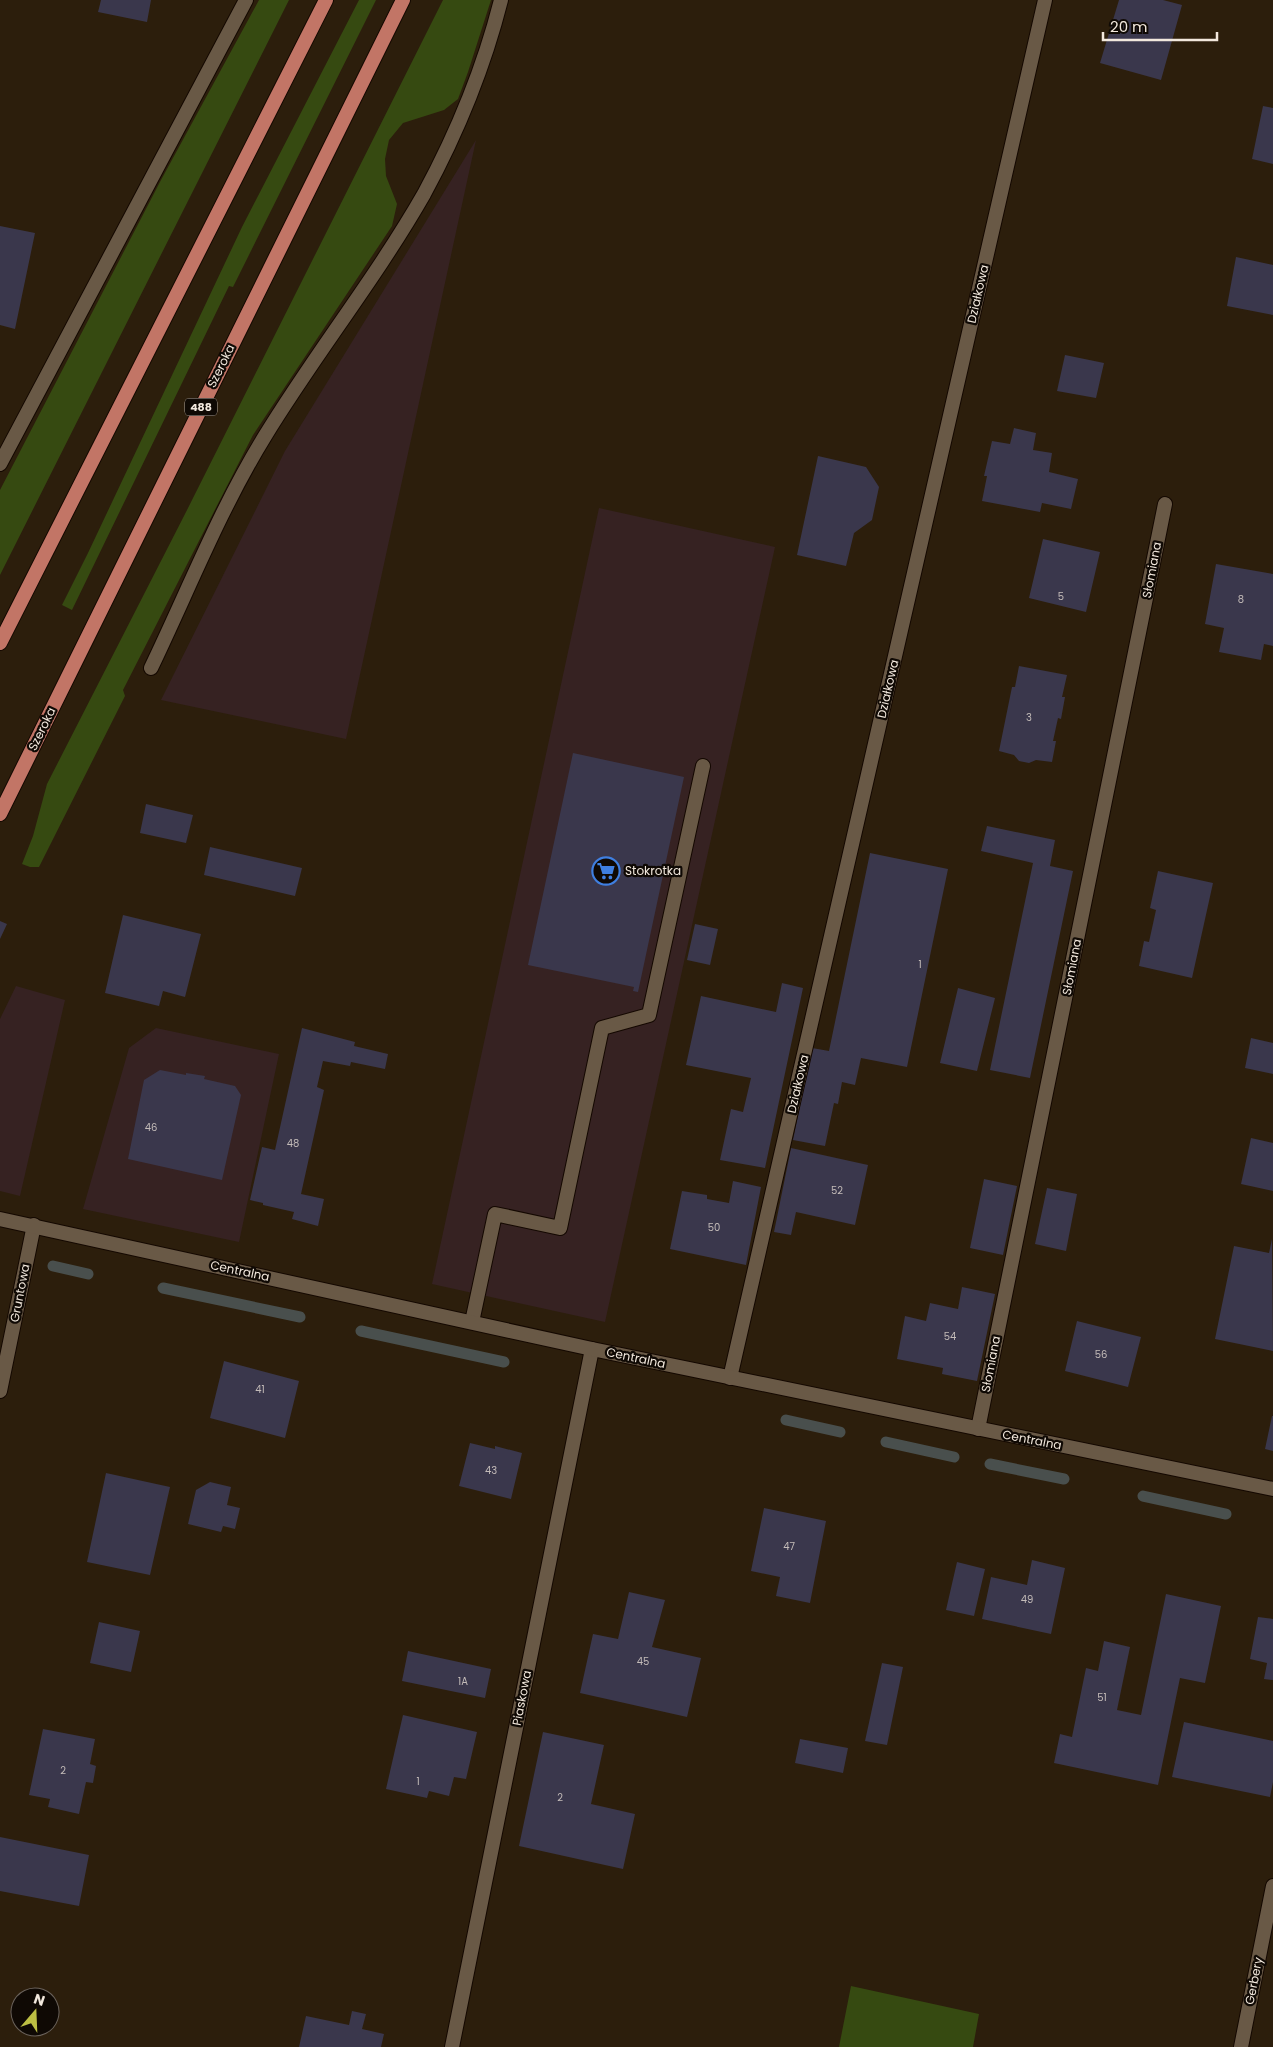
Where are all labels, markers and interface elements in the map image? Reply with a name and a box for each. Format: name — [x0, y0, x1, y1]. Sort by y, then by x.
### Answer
scale bar — [1103, 10, 1217, 42]
text: 20 m — [1110, 16, 1148, 37]
street label: Działkowa — [962, 263, 993, 325]
street label: Szeroka — [203, 341, 238, 390]
road number: 488 — [185, 398, 217, 416]
street label: Słomiana — [1138, 540, 1165, 599]
house number: 5 — [1058, 589, 1064, 604]
house number: 8 — [1238, 592, 1244, 607]
street label: Działkowa — [872, 658, 903, 720]
street label: Szeroka — [24, 704, 59, 753]
house number: 3 — [1026, 710, 1032, 725]
supermarket icon: Stokrotka — [591, 856, 621, 886]
place label: Stokrotka — [625, 862, 681, 879]
street label: Słomiana — [1058, 937, 1085, 996]
house number: 1 — [918, 957, 922, 972]
street label: Działkowa — [782, 1053, 813, 1115]
house number: 46 — [145, 1120, 157, 1135]
house number: 48 — [287, 1136, 299, 1151]
house number: 52 — [831, 1183, 843, 1198]
house number: 50 — [708, 1220, 720, 1235]
street label: Centralna — [209, 1256, 271, 1285]
street label: Gruntowa — [6, 1262, 33, 1324]
house number: 54 — [944, 1329, 956, 1344]
street label: Słomiana — [977, 1334, 1004, 1393]
street label: Centralna — [605, 1343, 667, 1372]
house number: 56 — [1095, 1347, 1107, 1362]
house number: 41 — [255, 1382, 265, 1397]
street label: Centralna — [1001, 1425, 1063, 1454]
house number: 43 — [485, 1463, 497, 1478]
house number: 47 — [783, 1539, 795, 1554]
house number: 49 — [1021, 1592, 1033, 1607]
house number: 45 — [637, 1654, 649, 1669]
street label: Piaskowa — [508, 1669, 535, 1727]
house number: 1A — [458, 1674, 468, 1689]
house number: 51 — [1097, 1690, 1107, 1705]
house number: 2 — [60, 1763, 66, 1778]
house number: 1 — [416, 1774, 420, 1789]
house number: 2 — [557, 1790, 563, 1805]
street label: Gerbery — [1241, 1955, 1266, 2006]
north arrow — [10, 1987, 60, 2037]
text: N — [31, 1989, 47, 2011]

